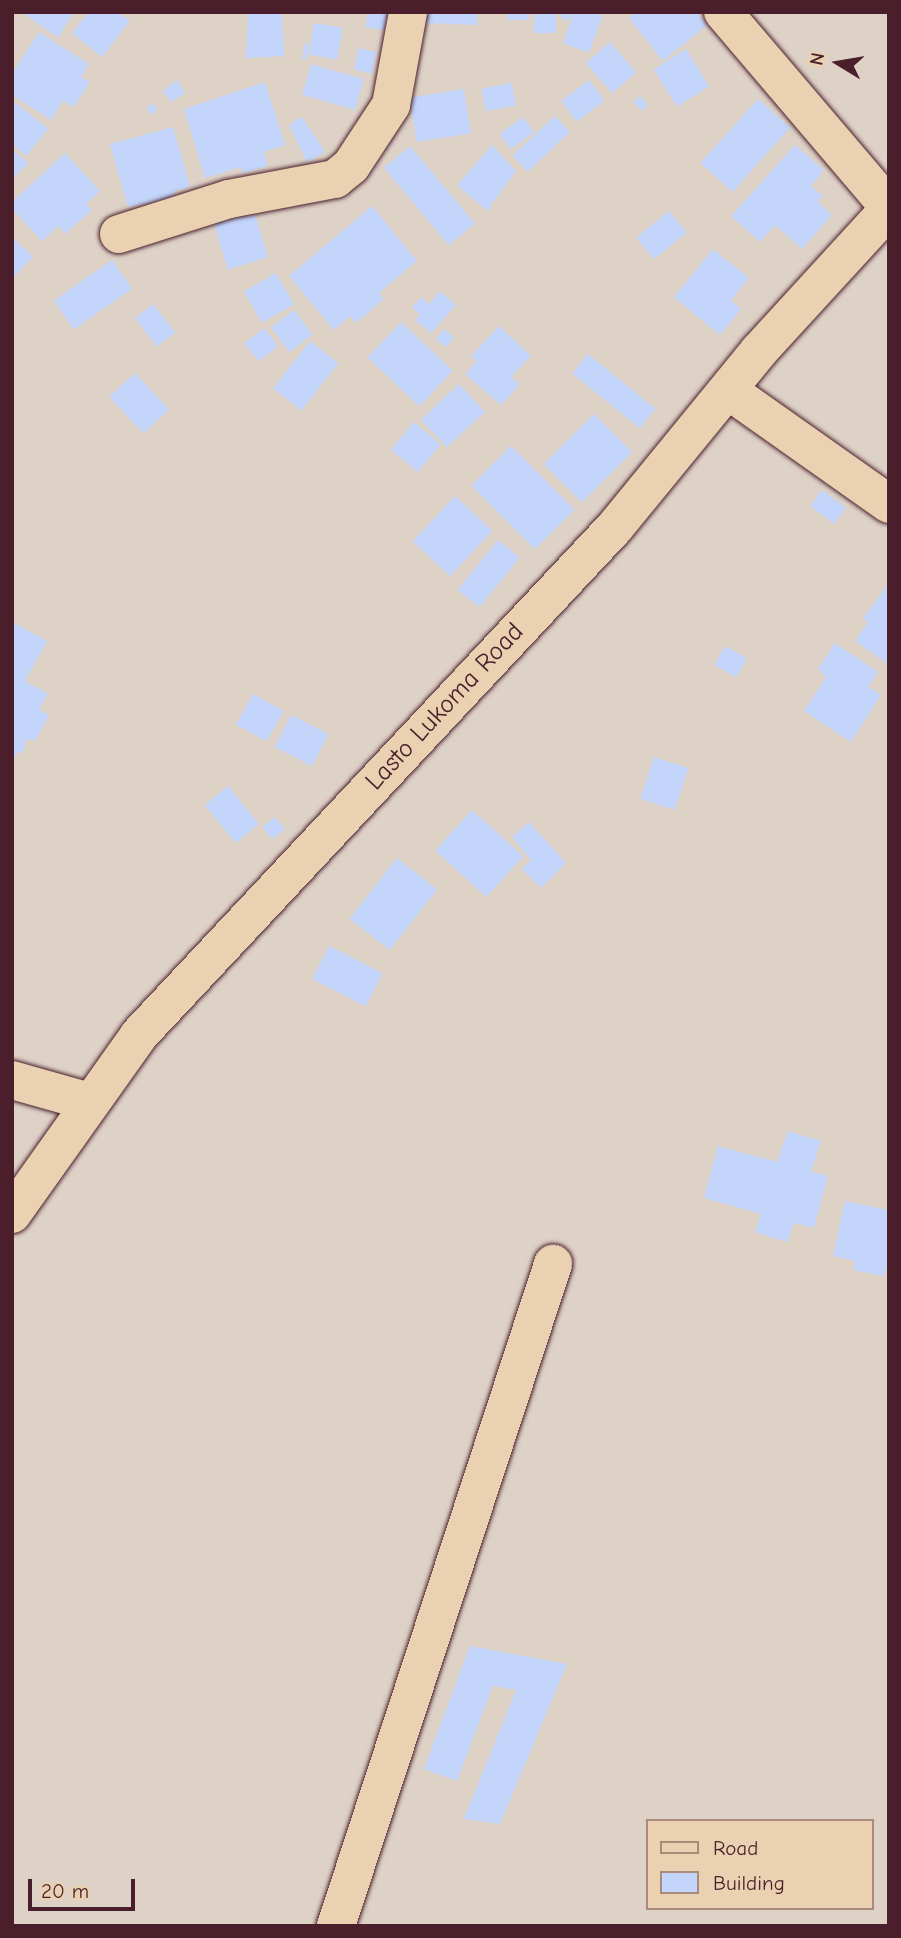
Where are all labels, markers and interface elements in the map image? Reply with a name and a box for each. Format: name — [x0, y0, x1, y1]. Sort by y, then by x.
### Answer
north arrow — [803, 28, 873, 98]
text: N — [805, 51, 829, 67]
street label: Lasto Lukoma Road — [359, 617, 531, 797]
legend — [646, 1819, 873, 1910]
text: Road — [713, 1836, 758, 1860]
scale bar — [32, 1864, 138, 1908]
text: Building — [713, 1871, 785, 1895]
text: 20 m — [41, 1879, 89, 1903]

